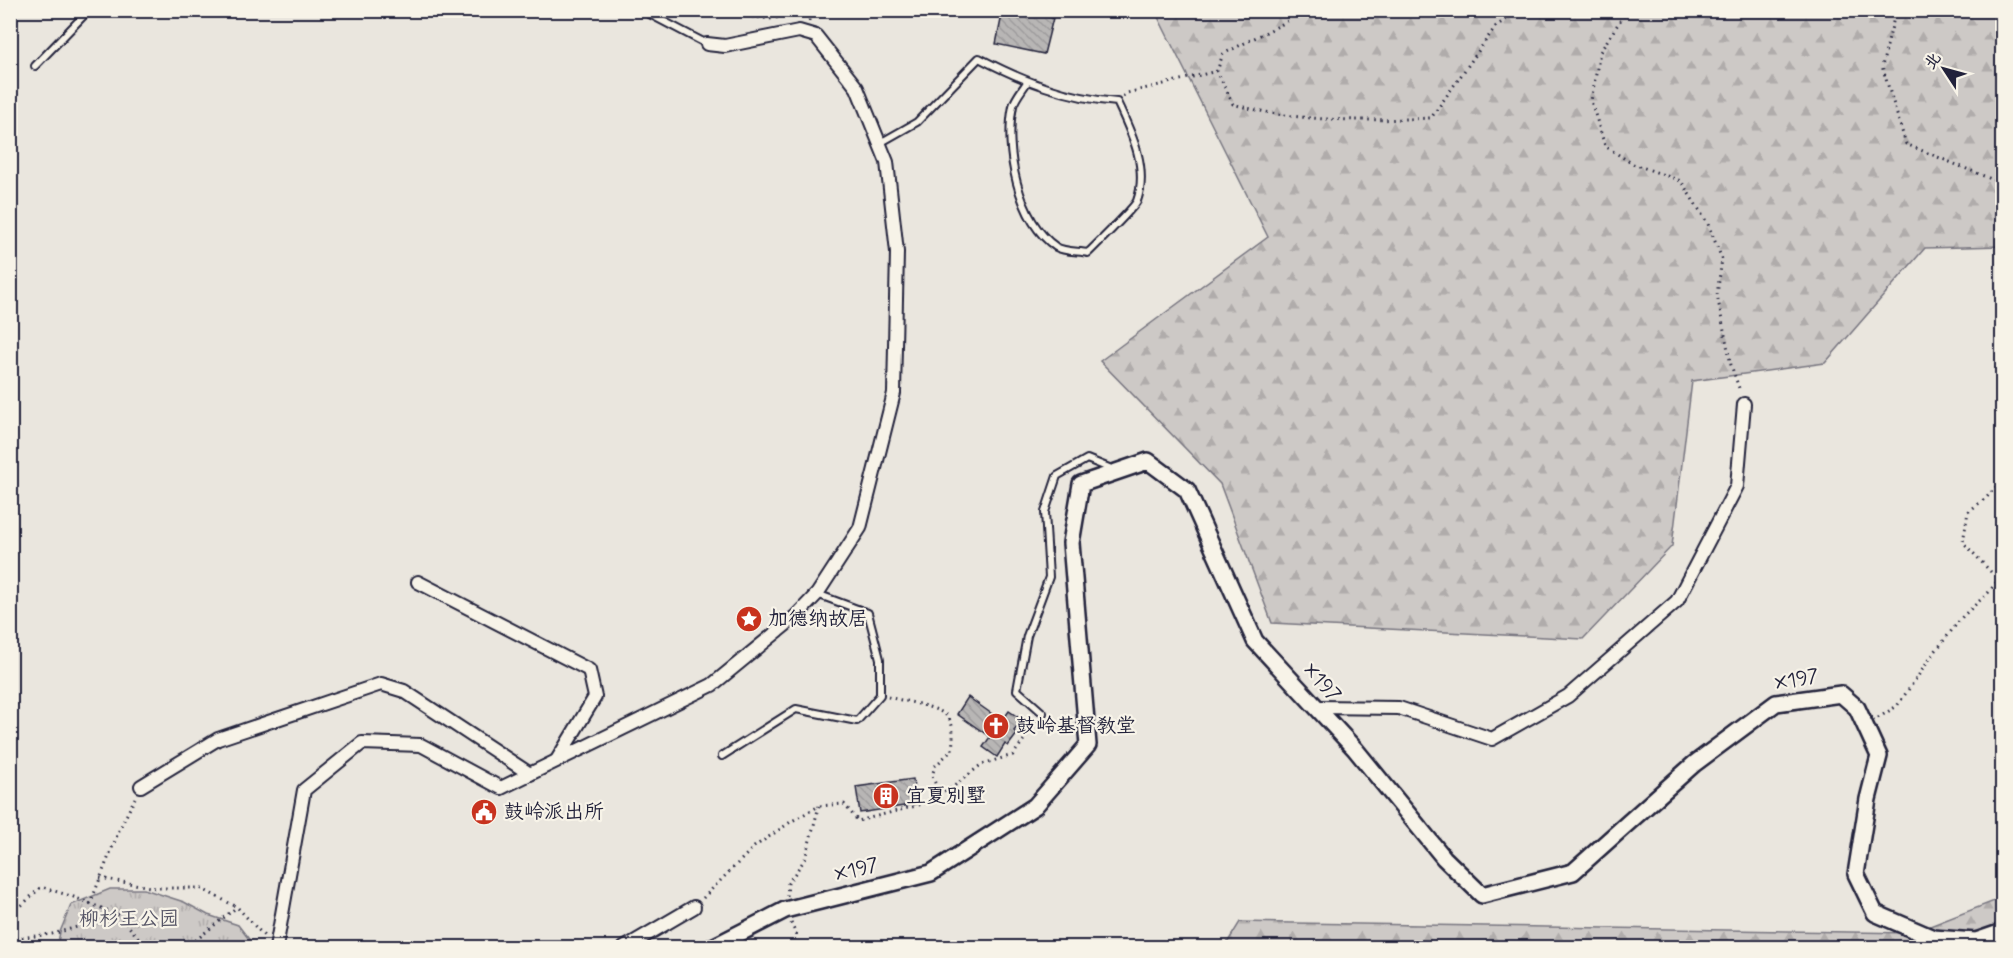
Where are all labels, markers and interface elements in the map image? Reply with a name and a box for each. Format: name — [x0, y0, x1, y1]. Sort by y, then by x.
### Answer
north arrow — [1914, 39, 1974, 99]
text: 北 — [1920, 48, 1946, 74]
place icon: 加德纳故居 — [734, 604, 764, 634]
place label: 加德纳故居 — [768, 606, 868, 633]
street label: X197 — [1297, 657, 1347, 709]
street label: X197 — [1773, 662, 1821, 698]
church icon: 鼓岭基督教堂 — [981, 711, 1011, 741]
place label: 鼓岭基督教堂 — [1016, 713, 1136, 740]
building icon: 宜夏别墅 — [871, 781, 901, 811]
place label: 宜夏别墅 — [906, 783, 986, 810]
public building icon: 鼓岭派出所 — [469, 797, 499, 827]
place label: 鼓岭派出所 — [504, 799, 604, 826]
street label: X197 — [832, 851, 882, 889]
park label: 柳杉王公园 — [79, 906, 179, 933]

